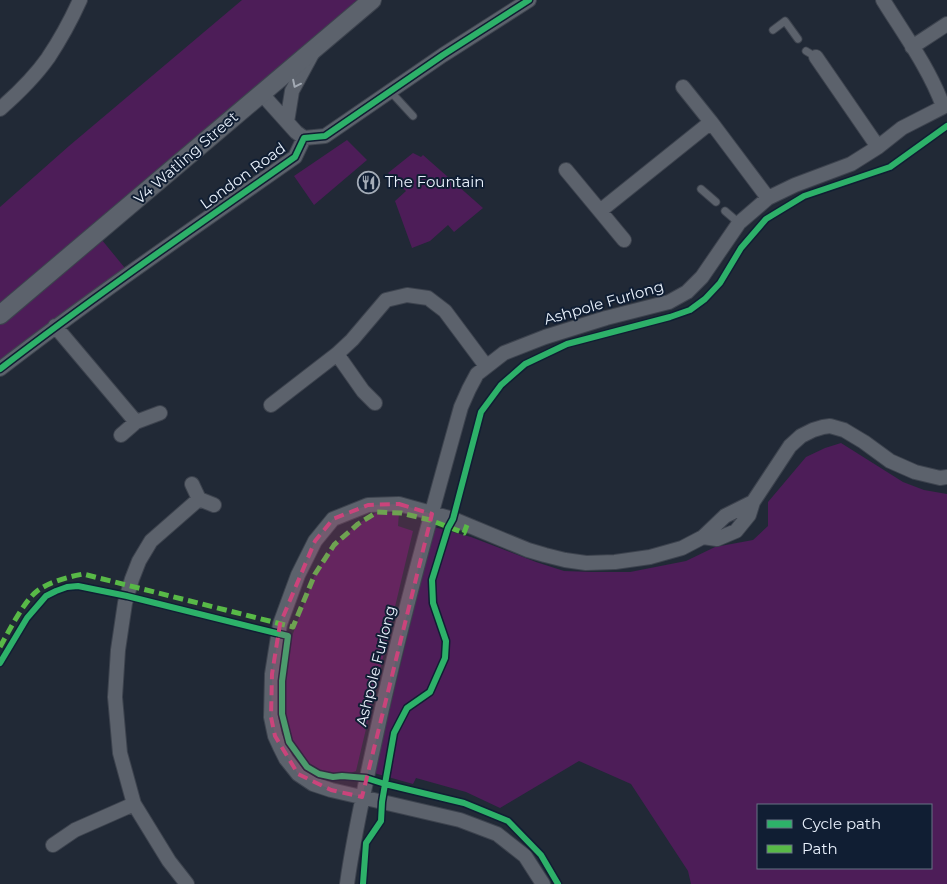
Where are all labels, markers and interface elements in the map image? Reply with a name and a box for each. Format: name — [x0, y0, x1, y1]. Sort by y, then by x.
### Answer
one-way arrow — [292, 79, 302, 88]
street label: V4 Watling Street — [130, 107, 242, 208]
street label: London Road — [196, 138, 289, 213]
restaurant icon: The Fountain — [357, 170, 381, 194]
place label: The Fountain — [385, 172, 484, 191]
street label: Ashpole Furlong — [542, 276, 666, 329]
street label: Ashpole Furlong — [351, 604, 400, 728]
legend — [757, 804, 932, 869]
text: Cycle path — [802, 814, 881, 833]
text: Path — [802, 839, 838, 858]

